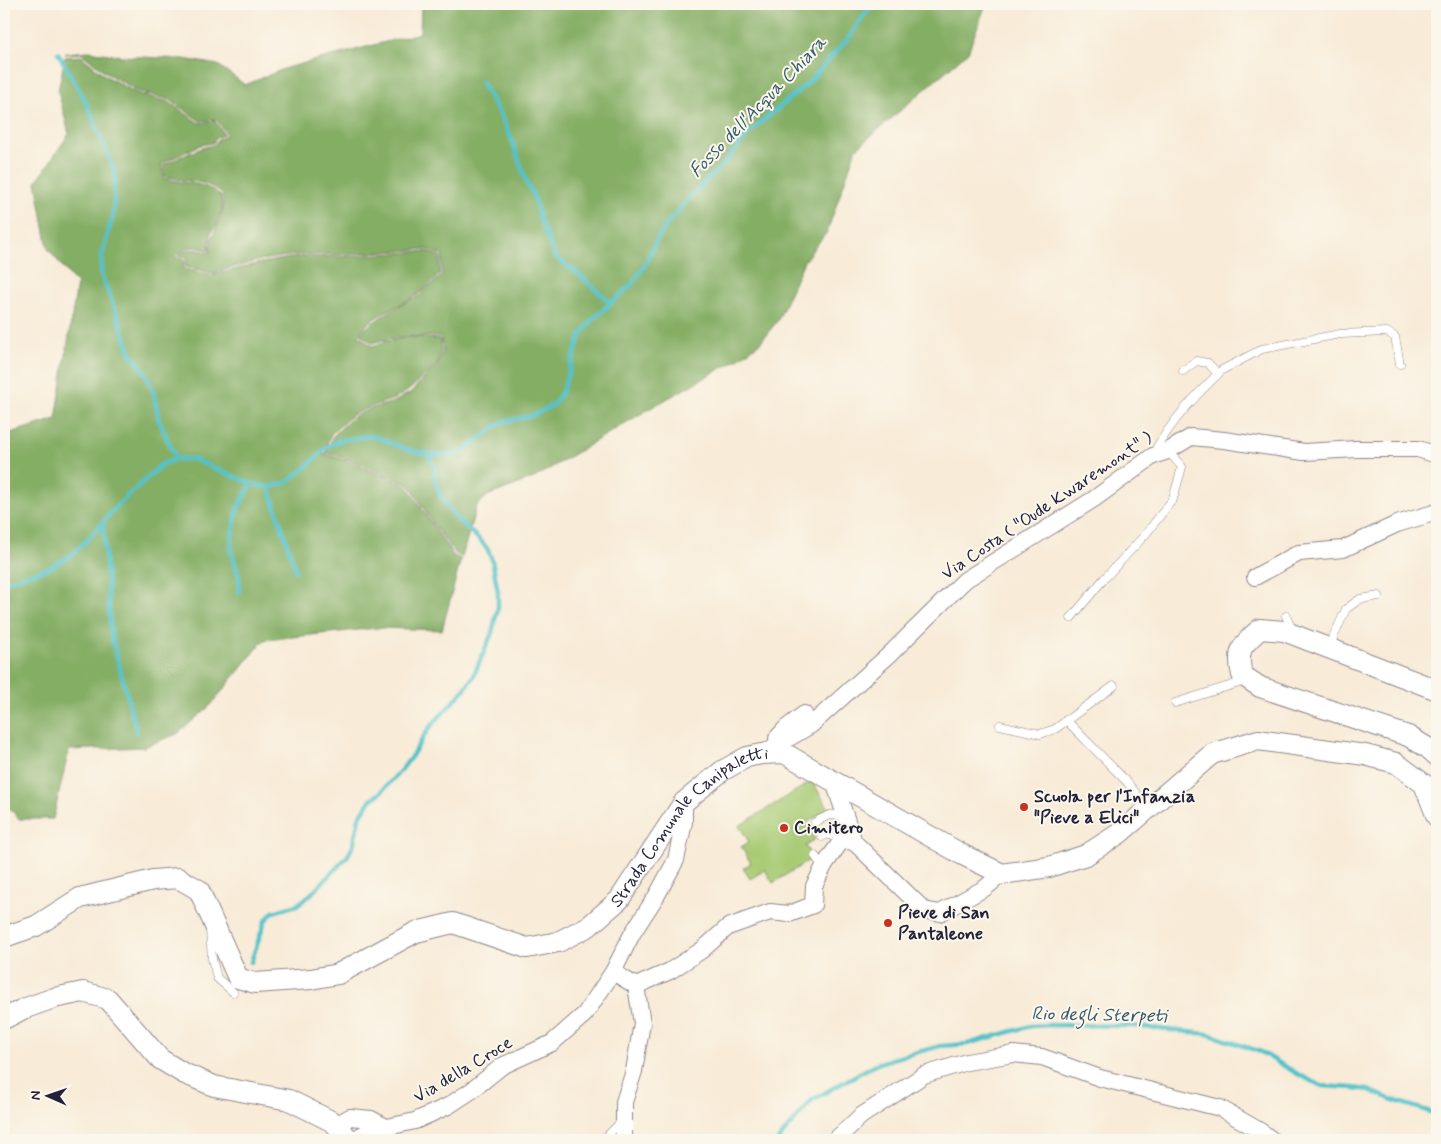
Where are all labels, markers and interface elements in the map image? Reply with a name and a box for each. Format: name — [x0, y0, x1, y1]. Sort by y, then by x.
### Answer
water label: Fosso dell'Acqua Chiara — [684, 30, 833, 183]
street label: Via Costa ( "Oude Kwaremont" ) — [937, 426, 1158, 586]
street label: Strada Comunale Canipaletti — [606, 742, 769, 914]
place label: Scuola per l'Infanzia "Pieve a Elici" — [1034, 785, 1195, 830]
marker: Scuola per l'Infanzia "Pieve a Elici" — [1018, 801, 1030, 813]
place label: Cimitero — [794, 816, 864, 840]
marker: Cimitero — [778, 822, 790, 834]
place label: Pieve di San Pantaleone — [898, 901, 990, 946]
marker: Pieve di San Pantaleone — [882, 917, 894, 929]
water label: Rio degli Sterpeti — [1031, 1001, 1170, 1031]
street label: Via della Croce — [409, 1031, 517, 1109]
north arrow — [22, 1072, 72, 1122]
text: N — [27, 1091, 45, 1101]

